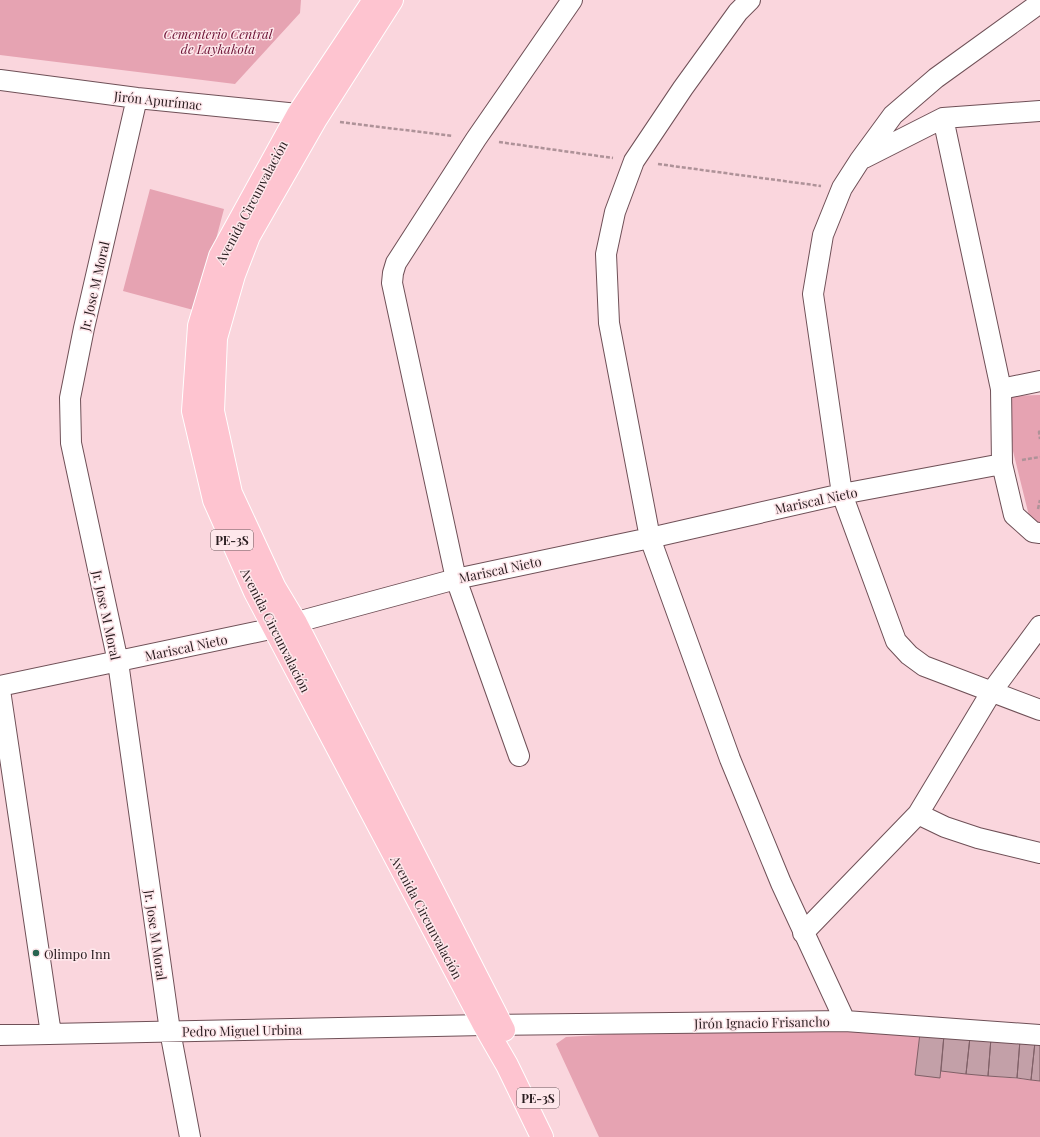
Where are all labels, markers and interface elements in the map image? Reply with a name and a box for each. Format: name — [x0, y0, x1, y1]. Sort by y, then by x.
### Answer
park label: Cementerio Central de Laykakota — [164, 25, 274, 57]
street label: Jirón Apurímac — [112, 87, 203, 113]
street label: Avenida Circunvalación — [211, 137, 291, 268]
street label: Jr. Jose M Moral — [75, 239, 113, 333]
street label: Mariscal Nieto — [773, 483, 859, 517]
road number: PE-3S — [211, 530, 253, 550]
street label: Mariscal Nieto — [457, 552, 543, 586]
street label: Avenida Circunvalación — [237, 564, 315, 695]
street label: Jr. Jose M Moral — [89, 568, 125, 662]
street label: Mariscal Nieto — [143, 630, 229, 664]
street label: Avenida Circunvalación — [387, 851, 467, 982]
street label: Jr. Jose M Moral — [141, 888, 171, 982]
place label: Olimpo Inn — [44, 945, 111, 962]
marker: Olimpo Inn — [31, 948, 41, 958]
street label: Jirón Ignacio Frisancho — [693, 1012, 830, 1032]
street label: Pedro Miguel Urbina — [182, 1020, 303, 1040]
road number: PE-3S — [517, 1088, 559, 1108]

